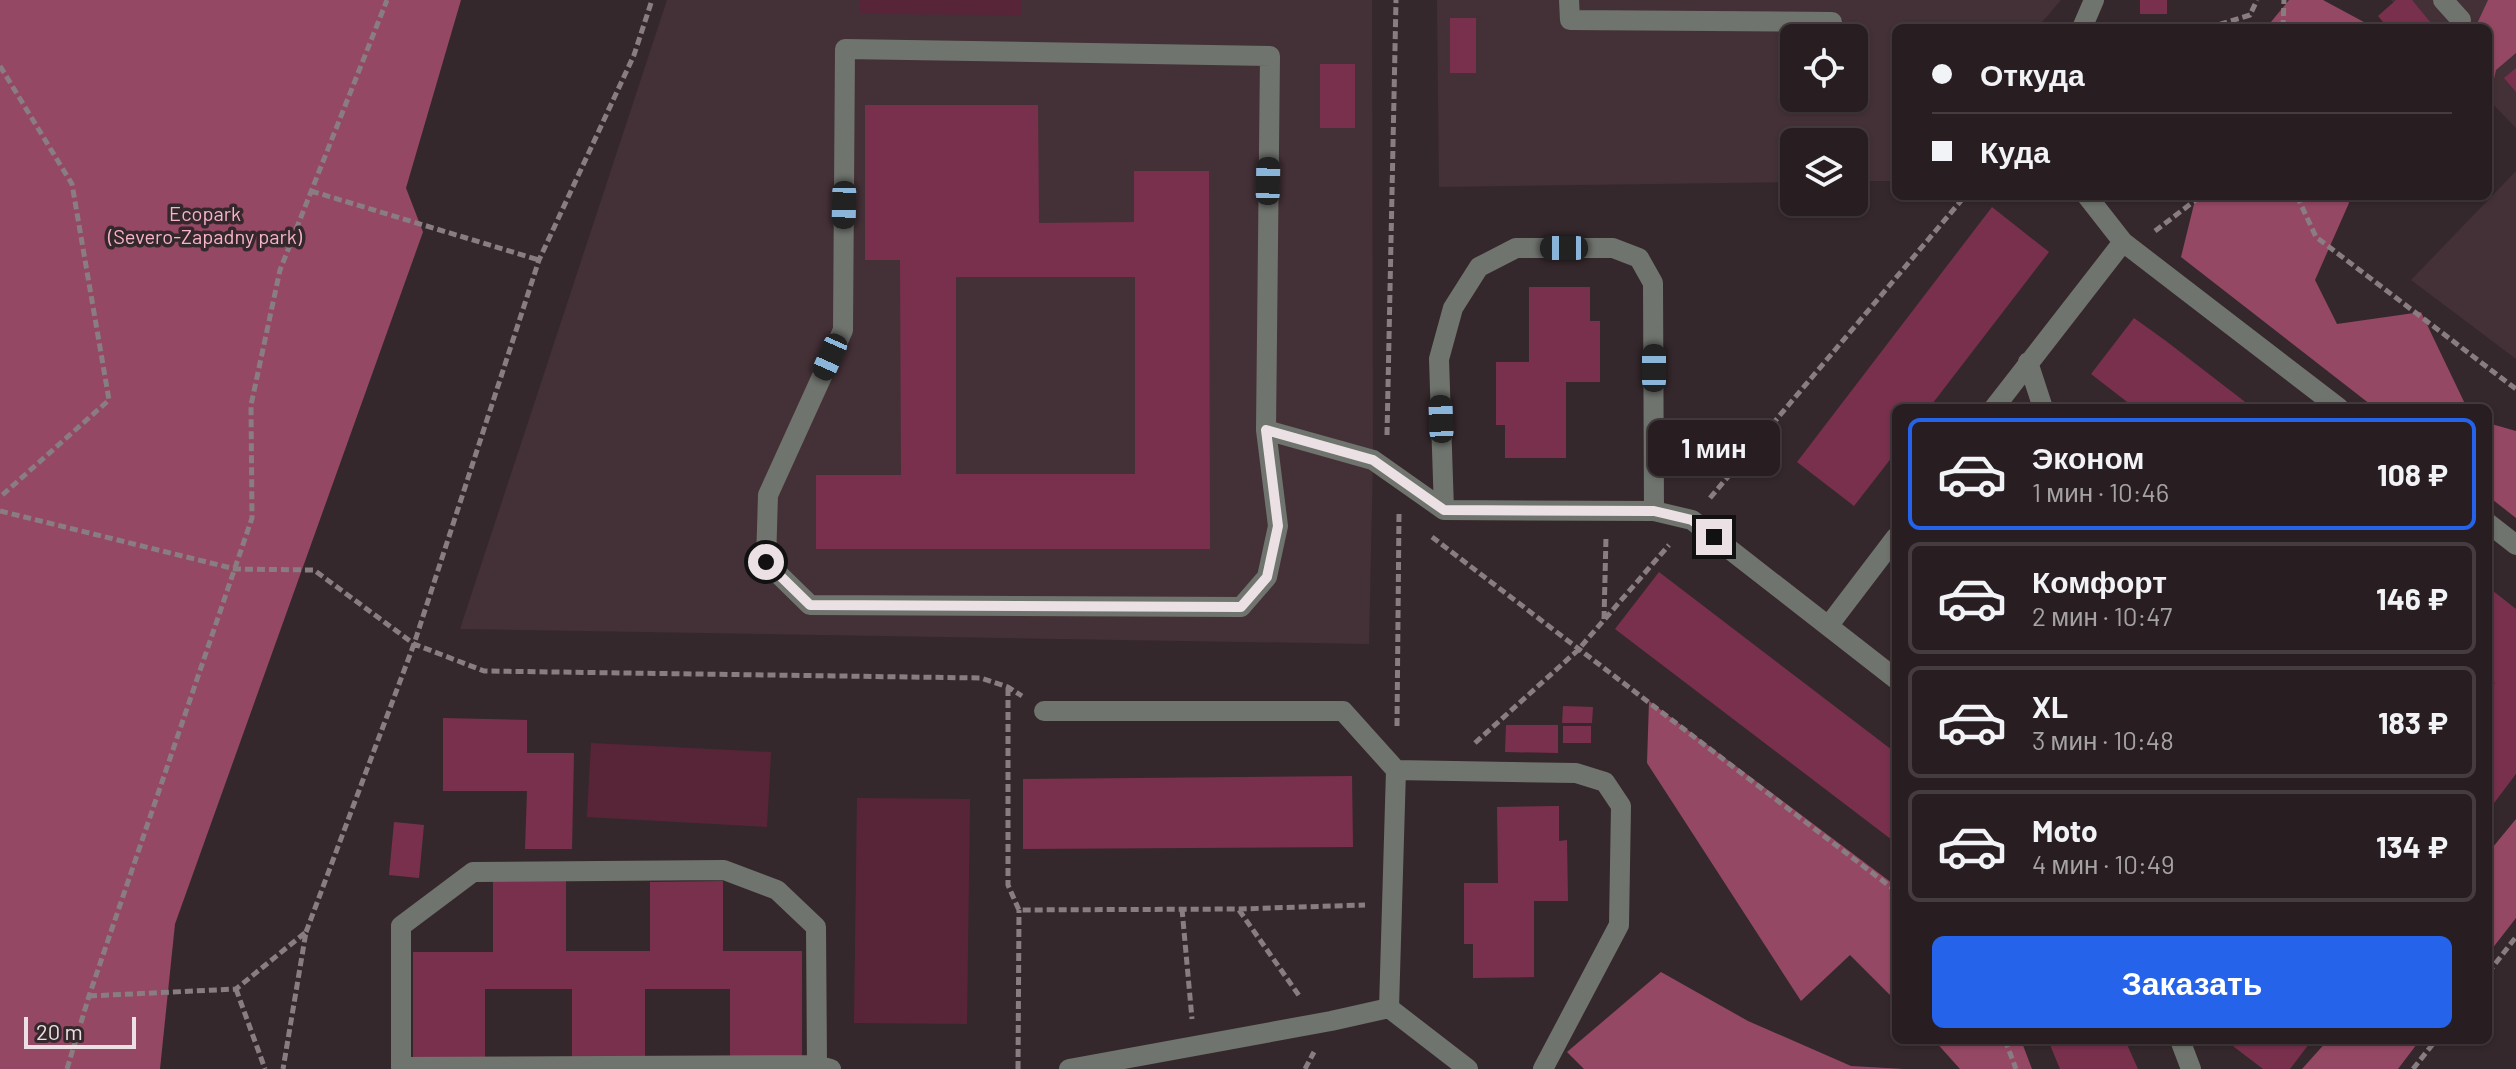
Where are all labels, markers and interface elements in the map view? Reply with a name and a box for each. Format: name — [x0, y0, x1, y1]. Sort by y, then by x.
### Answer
map controls — [1780, 24, 1868, 216]
button: locate — [1780, 24, 1868, 112]
text: Откуда — [1980, 56, 2085, 92]
button: layers — [1780, 128, 1868, 216]
text: Куда — [1980, 133, 2050, 169]
car — [1256, 157, 1280, 205]
car — [832, 181, 856, 229]
park label: Ecopark (Severo-Zapadny park) — [107, 201, 303, 248]
car — [1540, 236, 1588, 260]
car — [809, 330, 851, 384]
car — [1642, 344, 1666, 392]
car — [1428, 395, 1454, 443]
callout: 1 мин — [1648, 421, 1780, 477]
text: 1 мин — [1681, 432, 1747, 463]
icon: car — [1936, 438, 2008, 510]
text: Эконом — [2032, 439, 2145, 475]
text: 108 ₽ — [2377, 456, 2448, 492]
text: 1 мин · 10:46 — [2032, 476, 2169, 507]
route end — [1696, 519, 1732, 555]
route start — [748, 544, 784, 580]
icon: car — [1936, 562, 2008, 634]
text: Комфорт — [2032, 563, 2167, 599]
text: 146 ₽ — [2376, 580, 2448, 616]
text: 2 мин · 10:47 — [2032, 600, 2172, 631]
icon: car — [1936, 686, 2008, 758]
text: XL — [2032, 688, 2068, 724]
text: 183 ₽ — [2378, 704, 2448, 740]
text: 3 мин · 10:48 — [2032, 724, 2174, 755]
icon: car — [1936, 810, 2008, 882]
text: Moto — [2032, 812, 2098, 848]
text: 134 ₽ — [2376, 828, 2448, 864]
text: 4 мин · 10:49 — [2032, 848, 2175, 879]
button: Заказать — [1932, 936, 2452, 1028]
scale bar — [24, 1013, 136, 1049]
text: 20 m — [36, 1018, 83, 1044]

